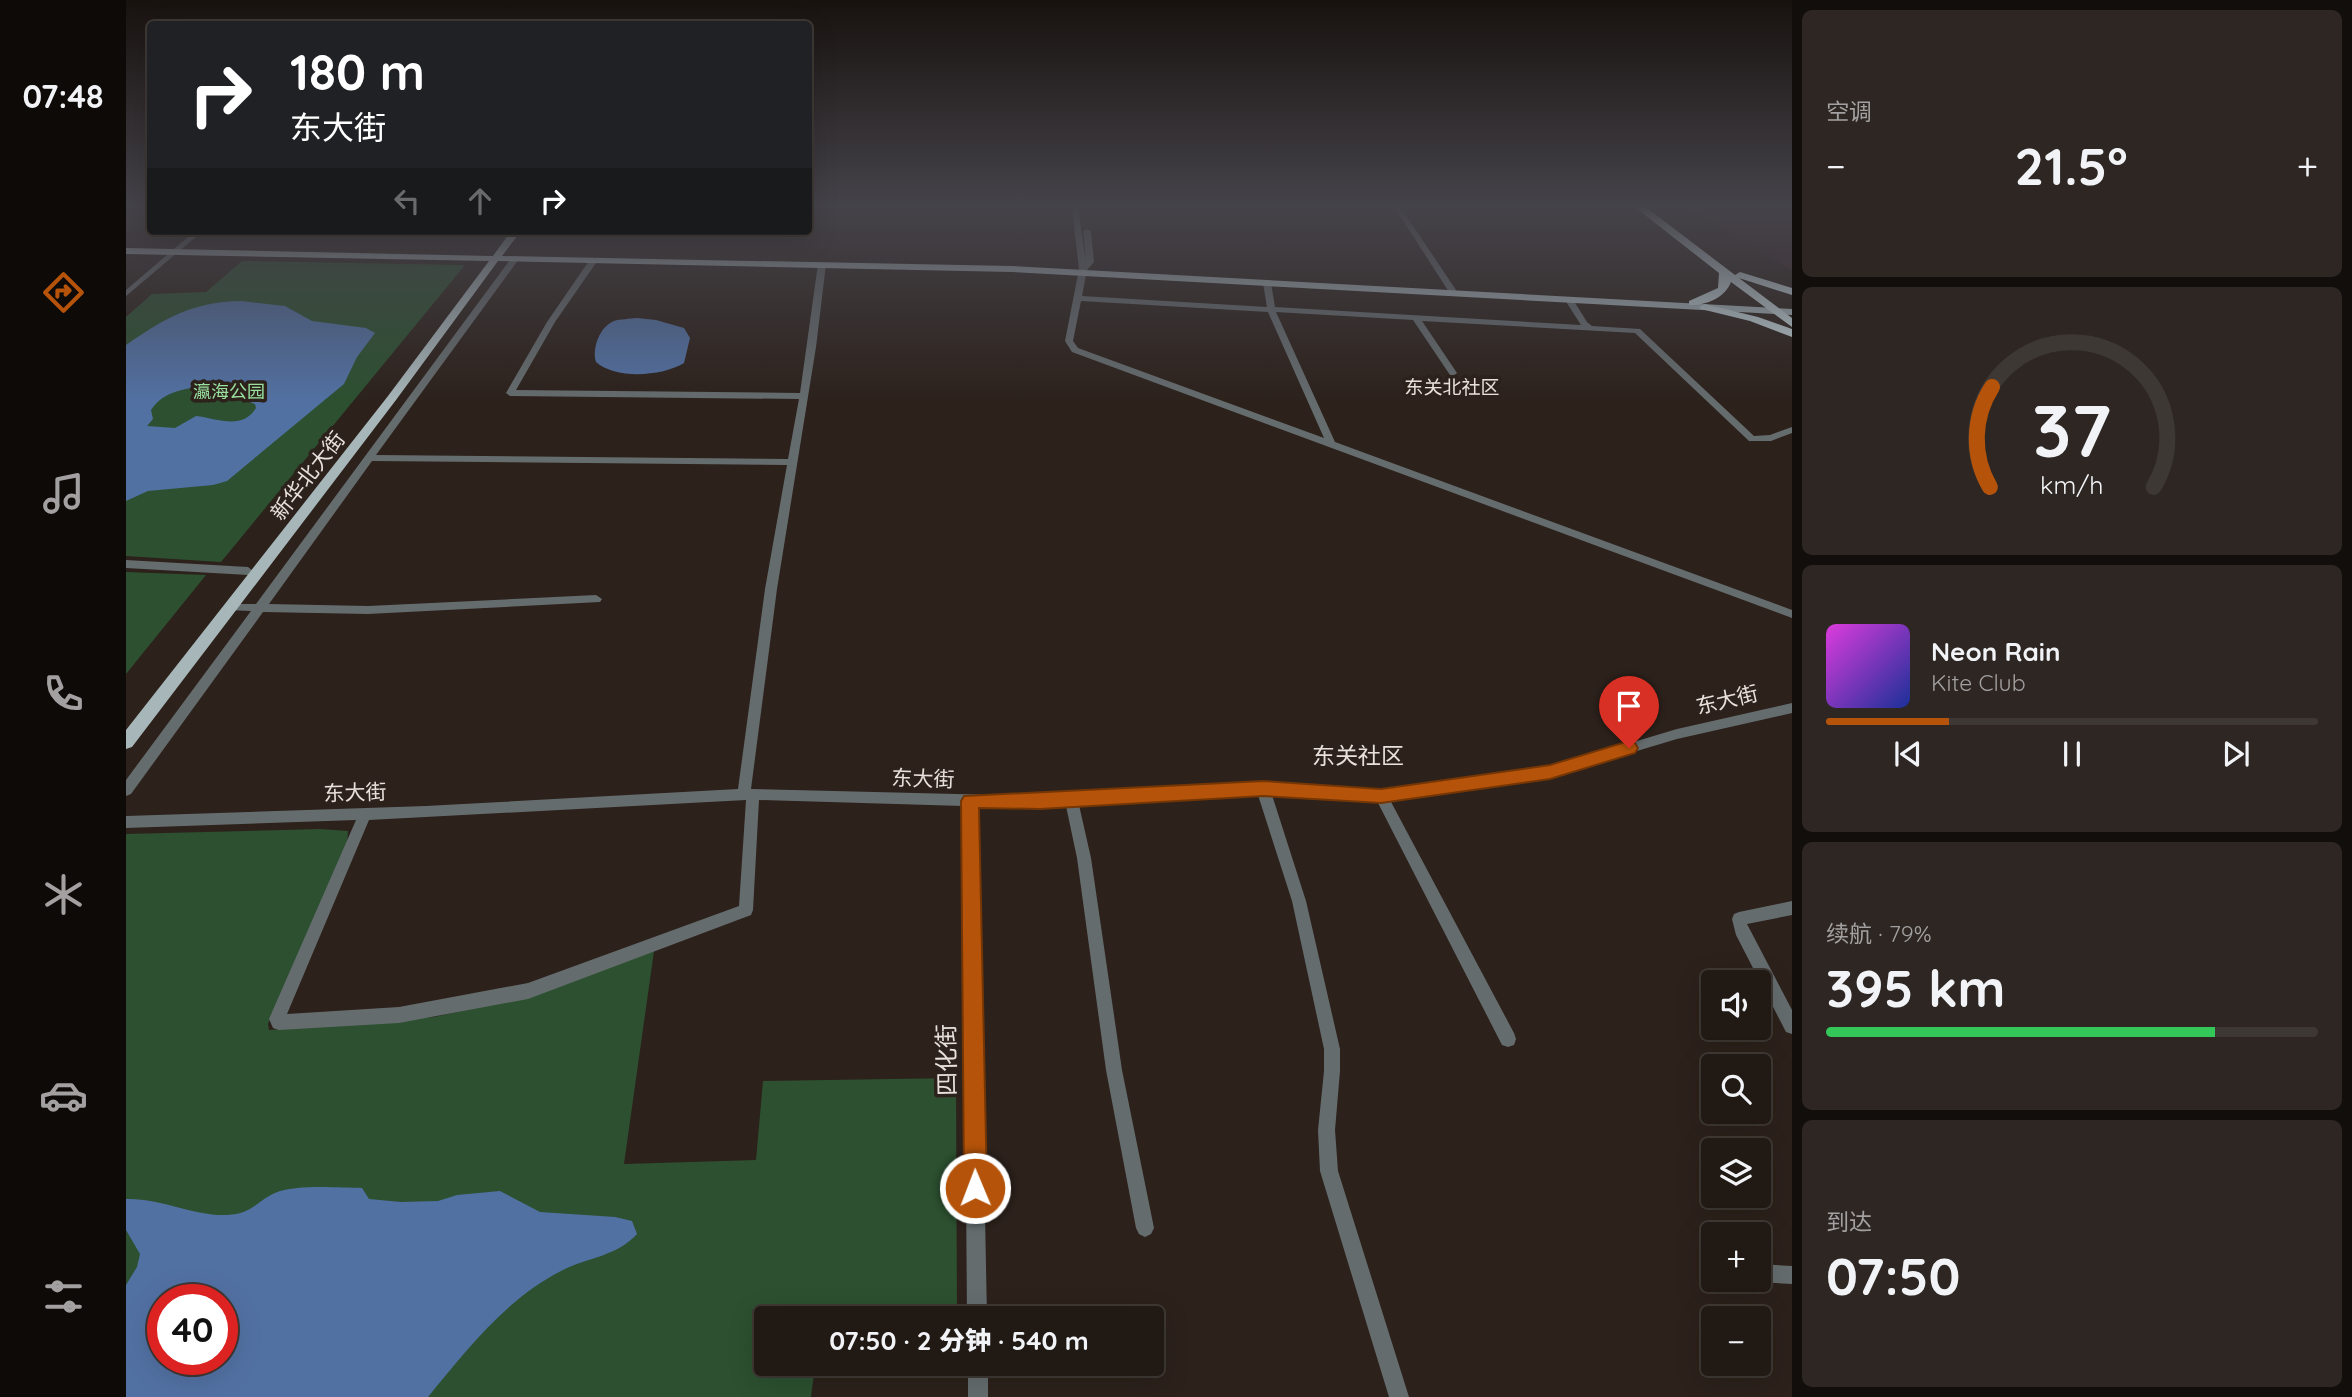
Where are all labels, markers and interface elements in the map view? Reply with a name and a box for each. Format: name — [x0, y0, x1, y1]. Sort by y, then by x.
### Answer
text: 180 m — [290, 41, 425, 102]
icon: right — [175, 49, 266, 140]
text: 07:48 — [22, 76, 104, 116]
text: 空调 — [1826, 97, 1872, 126]
text: 东大街 — [290, 107, 386, 147]
text: 21.5° — [2015, 133, 2128, 198]
text: − — [1826, 142, 1846, 190]
text: + — [2297, 142, 2318, 190]
icon: left — [388, 182, 426, 220]
icon: ahead — [461, 182, 499, 220]
icon: right — [534, 182, 572, 220]
icon: directions — [39, 268, 88, 317]
district label: 东关北社区 — [1404, 375, 1500, 399]
park label: 瀛海公园 — [193, 380, 265, 403]
text: 37 — [2032, 385, 2112, 476]
street label: 新华北大街 — [265, 426, 350, 525]
icon: music — [39, 469, 88, 518]
text: km/h — [2040, 469, 2104, 500]
text: Neon Rain — [1931, 635, 2060, 668]
text: Kite Club — [1931, 668, 2026, 697]
icon: phone — [39, 669, 88, 718]
pin — [1599, 676, 1659, 748]
street label: 东大街 — [1693, 679, 1760, 719]
icon: arrive — [1610, 687, 1648, 725]
icon: previous — [1889, 735, 1927, 773]
icon: pause — [2053, 735, 2091, 773]
icon: next — [2217, 735, 2255, 773]
district label: 东关社区 — [1312, 741, 1404, 770]
street label: 东大街 — [891, 764, 955, 792]
street label: 东大街 — [323, 778, 387, 806]
icon: climate — [39, 870, 88, 919]
text: 续航 · 79% — [1826, 919, 1932, 948]
text: 395 km — [1826, 955, 2006, 1020]
map controls — [1701, 970, 1771, 1376]
button: sound — [1701, 970, 1771, 1040]
street label: 四化街 — [930, 1024, 962, 1096]
button: search — [1701, 1054, 1771, 1124]
icon: car — [39, 1071, 88, 1120]
button: layers — [1701, 1138, 1771, 1208]
position arrow — [938, 1151, 1012, 1225]
text: 到达 — [1826, 1207, 1872, 1236]
button: + — [1701, 1222, 1771, 1292]
text: 07:50 — [1826, 1243, 1960, 1308]
icon: filters — [39, 1272, 88, 1321]
speed limit sign: 40 — [147, 1284, 238, 1375]
button: − — [1701, 1306, 1771, 1376]
text: 07:50 · 2 分钟 · 540 m — [829, 1324, 1089, 1357]

